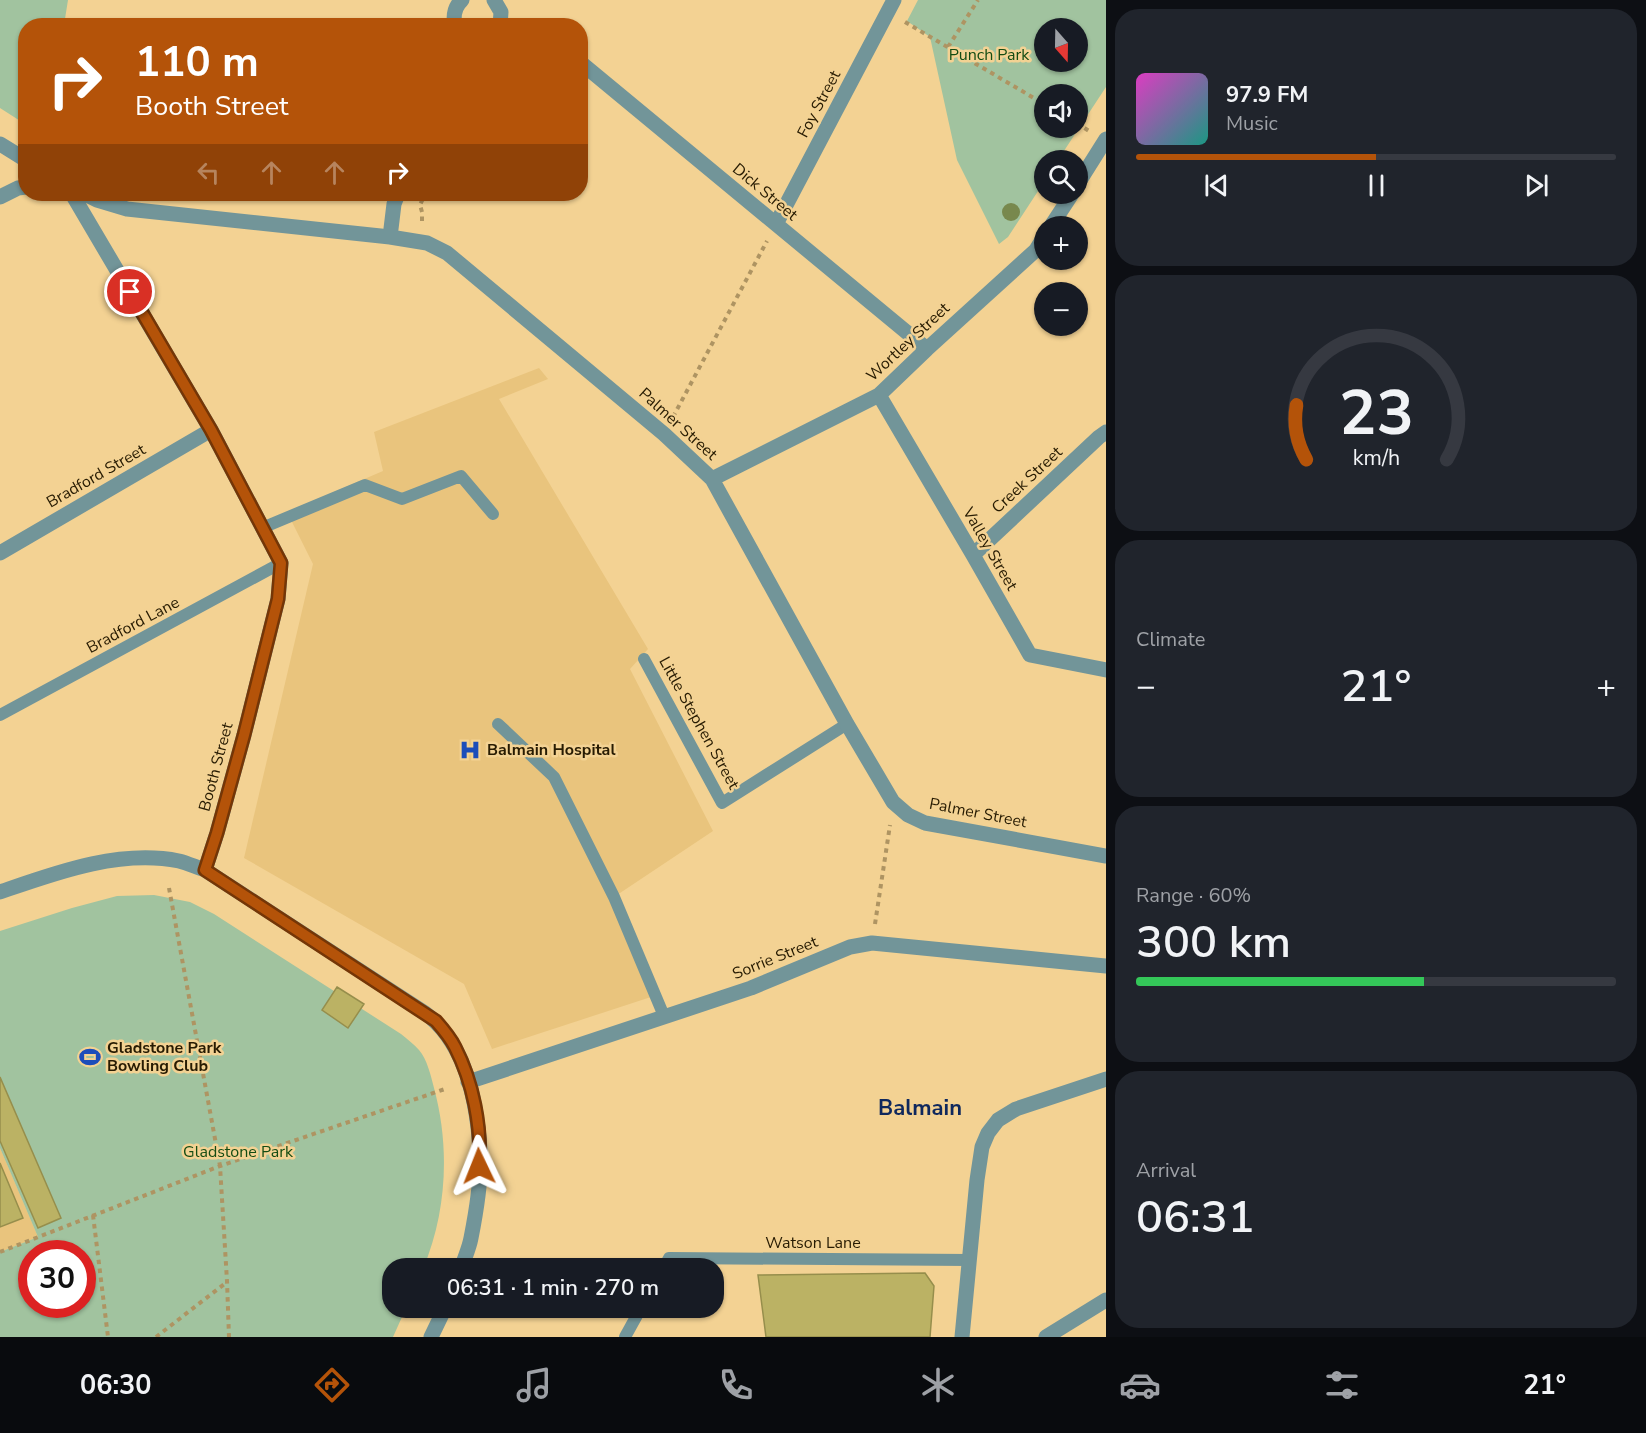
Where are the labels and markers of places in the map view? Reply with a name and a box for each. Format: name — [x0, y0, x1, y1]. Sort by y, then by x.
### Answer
pin — [104, 266, 155, 317]
hospital icon: Balmain Hospital — [458, 738, 482, 762]
place label: Balmain Hospital — [487, 739, 615, 761]
place label: Gladstone Park Bowling Club — [107, 1037, 222, 1077]
sports icon: Gladstone Park Bowling Club — [78, 1045, 102, 1069]

